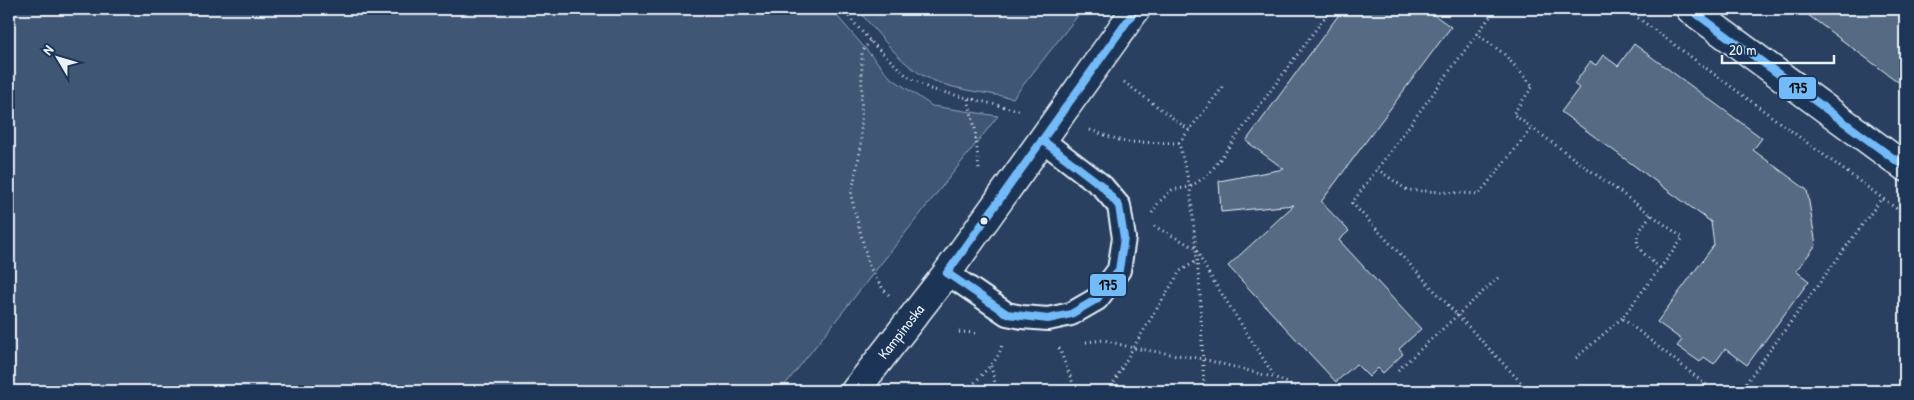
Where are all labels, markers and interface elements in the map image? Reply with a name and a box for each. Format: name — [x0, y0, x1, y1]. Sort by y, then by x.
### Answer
north arrow — [32, 32, 82, 82]
scale bar — [1722, 32, 1834, 64]
text: 20 m — [1729, 39, 1756, 60]
text: N — [38, 40, 57, 58]
line badge: 175 — [1778, 76, 1817, 100]
text: 175 — [1789, 78, 1807, 97]
unlabelled marker — [979, 216, 989, 226]
line badge: 175 — [1089, 273, 1127, 297]
text: 175 — [1099, 275, 1117, 294]
street label: Kampinoska — [873, 300, 929, 363]

